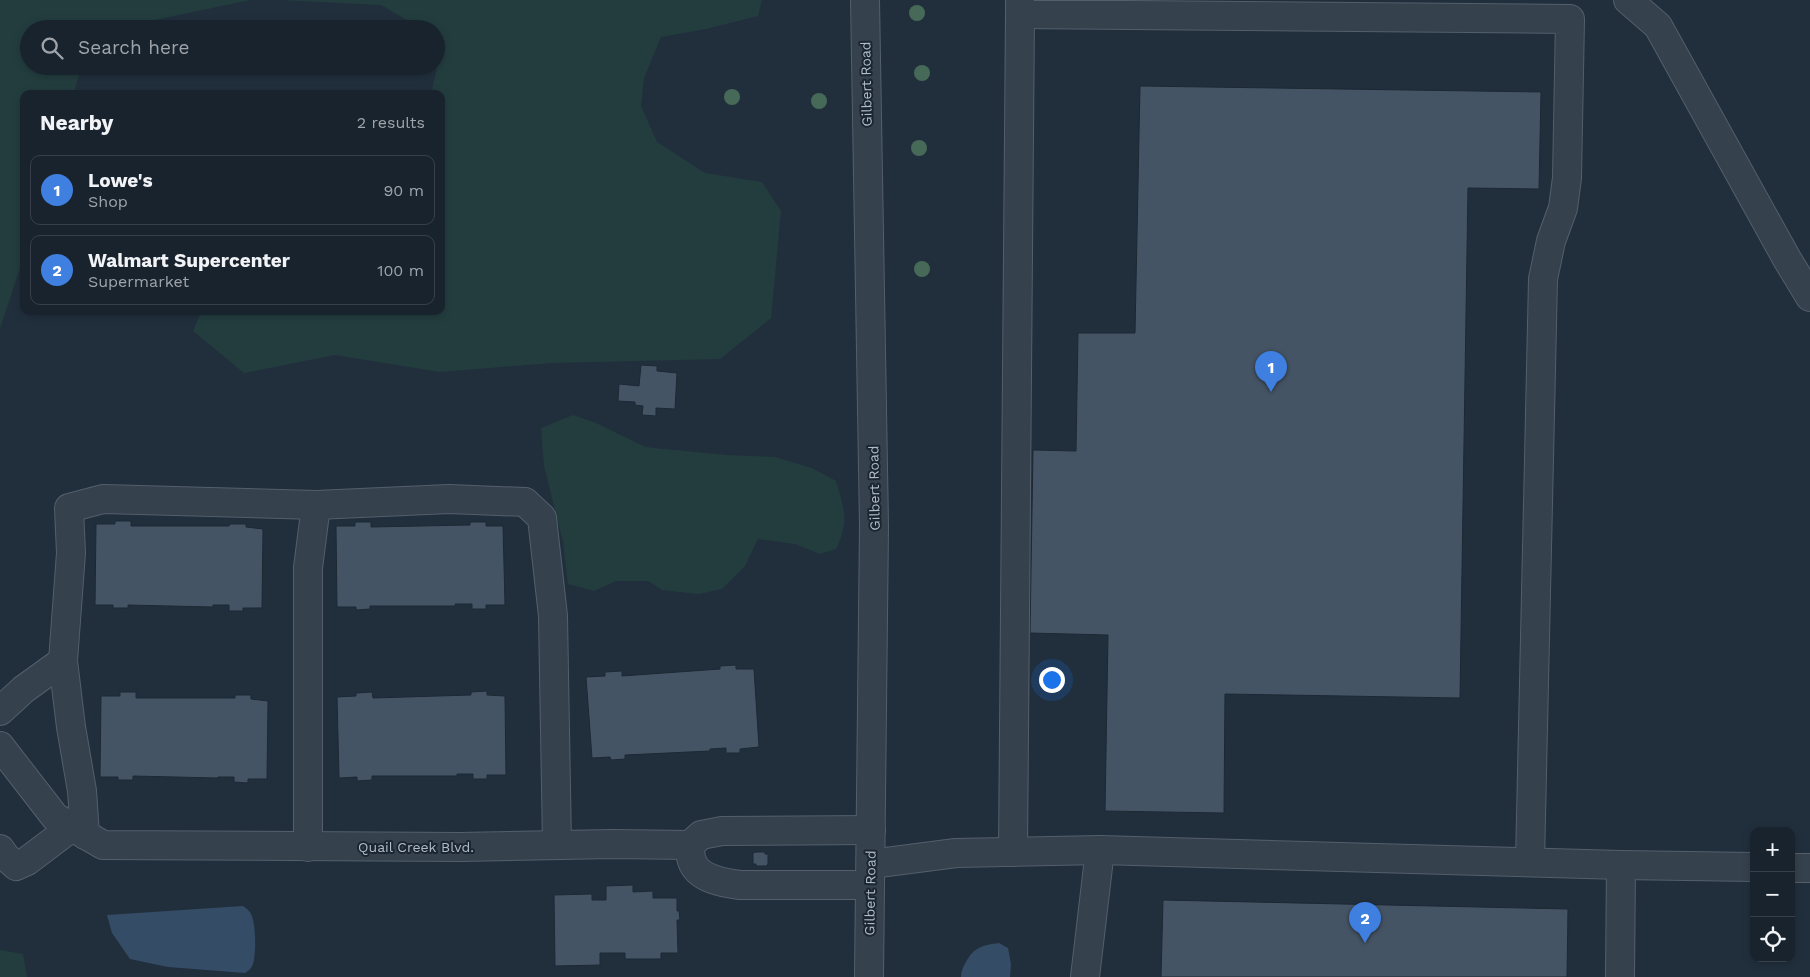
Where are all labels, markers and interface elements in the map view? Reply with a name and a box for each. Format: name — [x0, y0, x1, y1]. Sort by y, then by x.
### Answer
search box — [20, 20, 445, 75]
icon: search — [38, 34, 66, 62]
text: Search here — [78, 36, 189, 59]
street label: Gilbert Road — [857, 41, 875, 127]
text: Nearby — [40, 110, 113, 135]
text: 2 results — [357, 113, 425, 132]
text: Lowe's — [88, 169, 153, 192]
text: 1 — [54, 181, 60, 200]
text: 90 m — [383, 181, 424, 200]
text: Shop — [88, 192, 128, 211]
text: Walmart Supercenter — [88, 249, 290, 272]
text: 2 — [52, 261, 62, 280]
text: 100 m — [377, 261, 424, 280]
text: Supermarket — [88, 272, 189, 291]
pin: 1 — [1255, 351, 1287, 392]
street label: Gilbert Road — [865, 445, 883, 531]
your location — [1039, 667, 1065, 693]
map controls — [1750, 827, 1795, 962]
button: + — [1750, 827, 1795, 872]
street label: Quail Creek Blvd. — [358, 839, 474, 855]
street label: Gilbert Road — [861, 850, 879, 936]
button: − — [1750, 872, 1795, 917]
pin: 2 — [1349, 902, 1381, 943]
button: locate — [1750, 917, 1795, 962]

